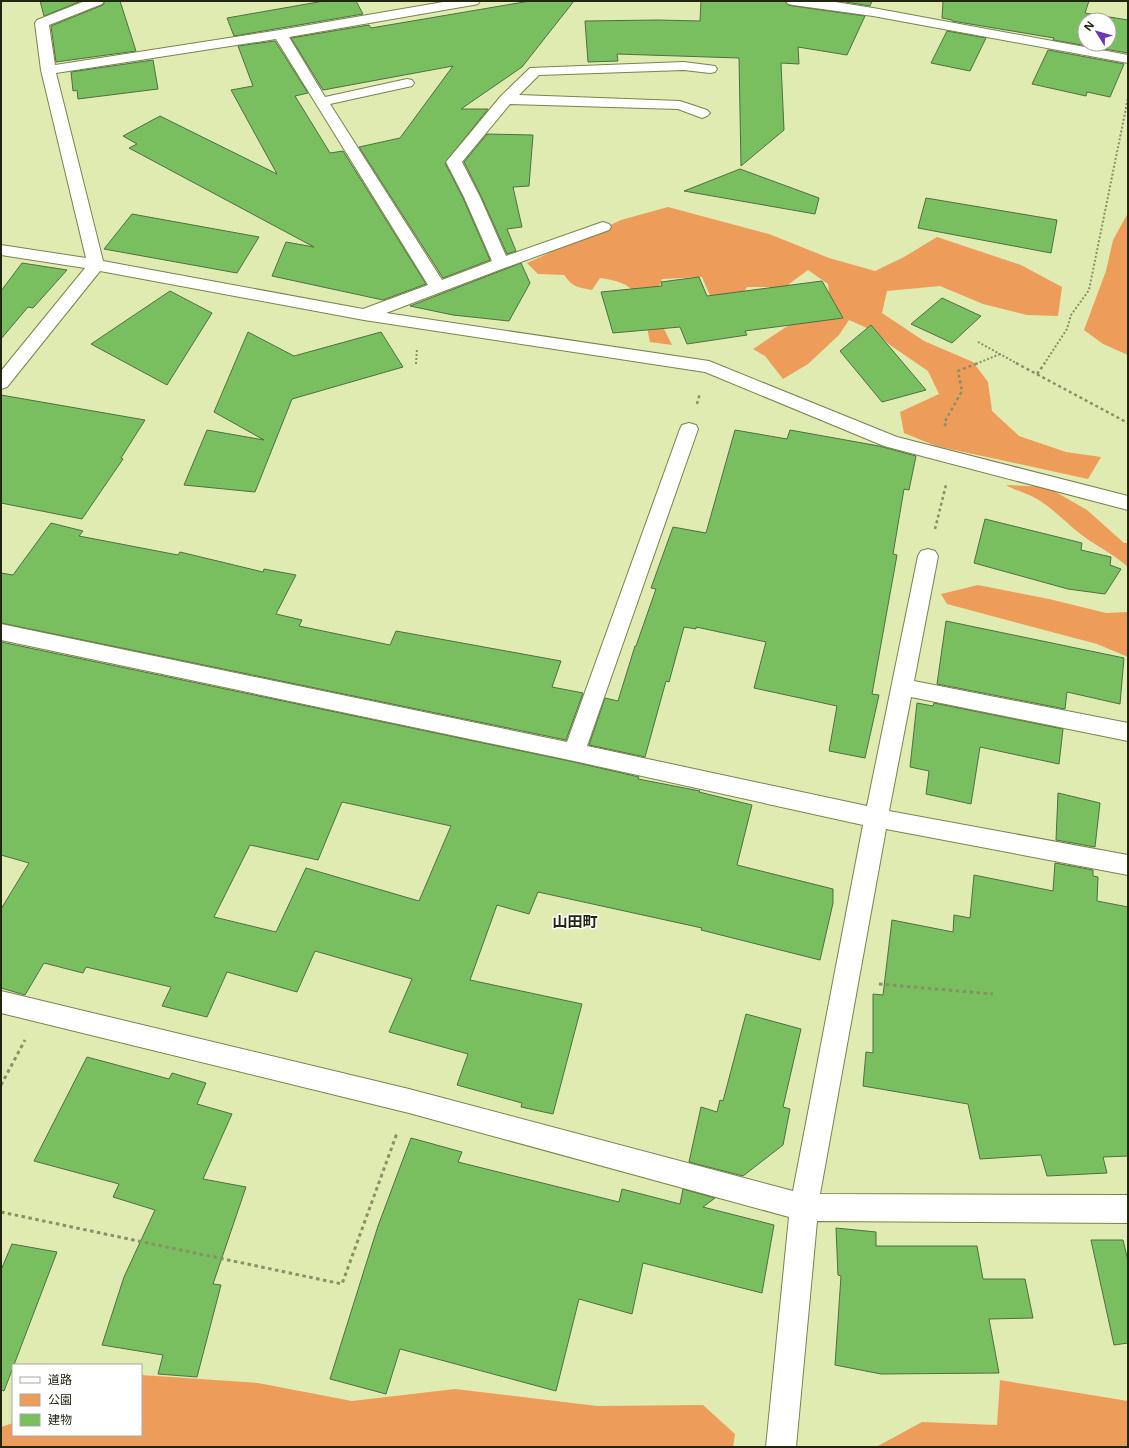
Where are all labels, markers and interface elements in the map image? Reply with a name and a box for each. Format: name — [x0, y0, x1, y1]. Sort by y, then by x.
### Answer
north arrow — [1077, 12, 1117, 52]
text: N — [1080, 18, 1097, 34]
district label: 山田町 — [552, 911, 598, 931]
legend — [12, 1364, 142, 1436]
text: 道路 — [48, 1371, 72, 1388]
text: 公園 — [48, 1391, 72, 1408]
text: 建物 — [48, 1411, 72, 1428]

